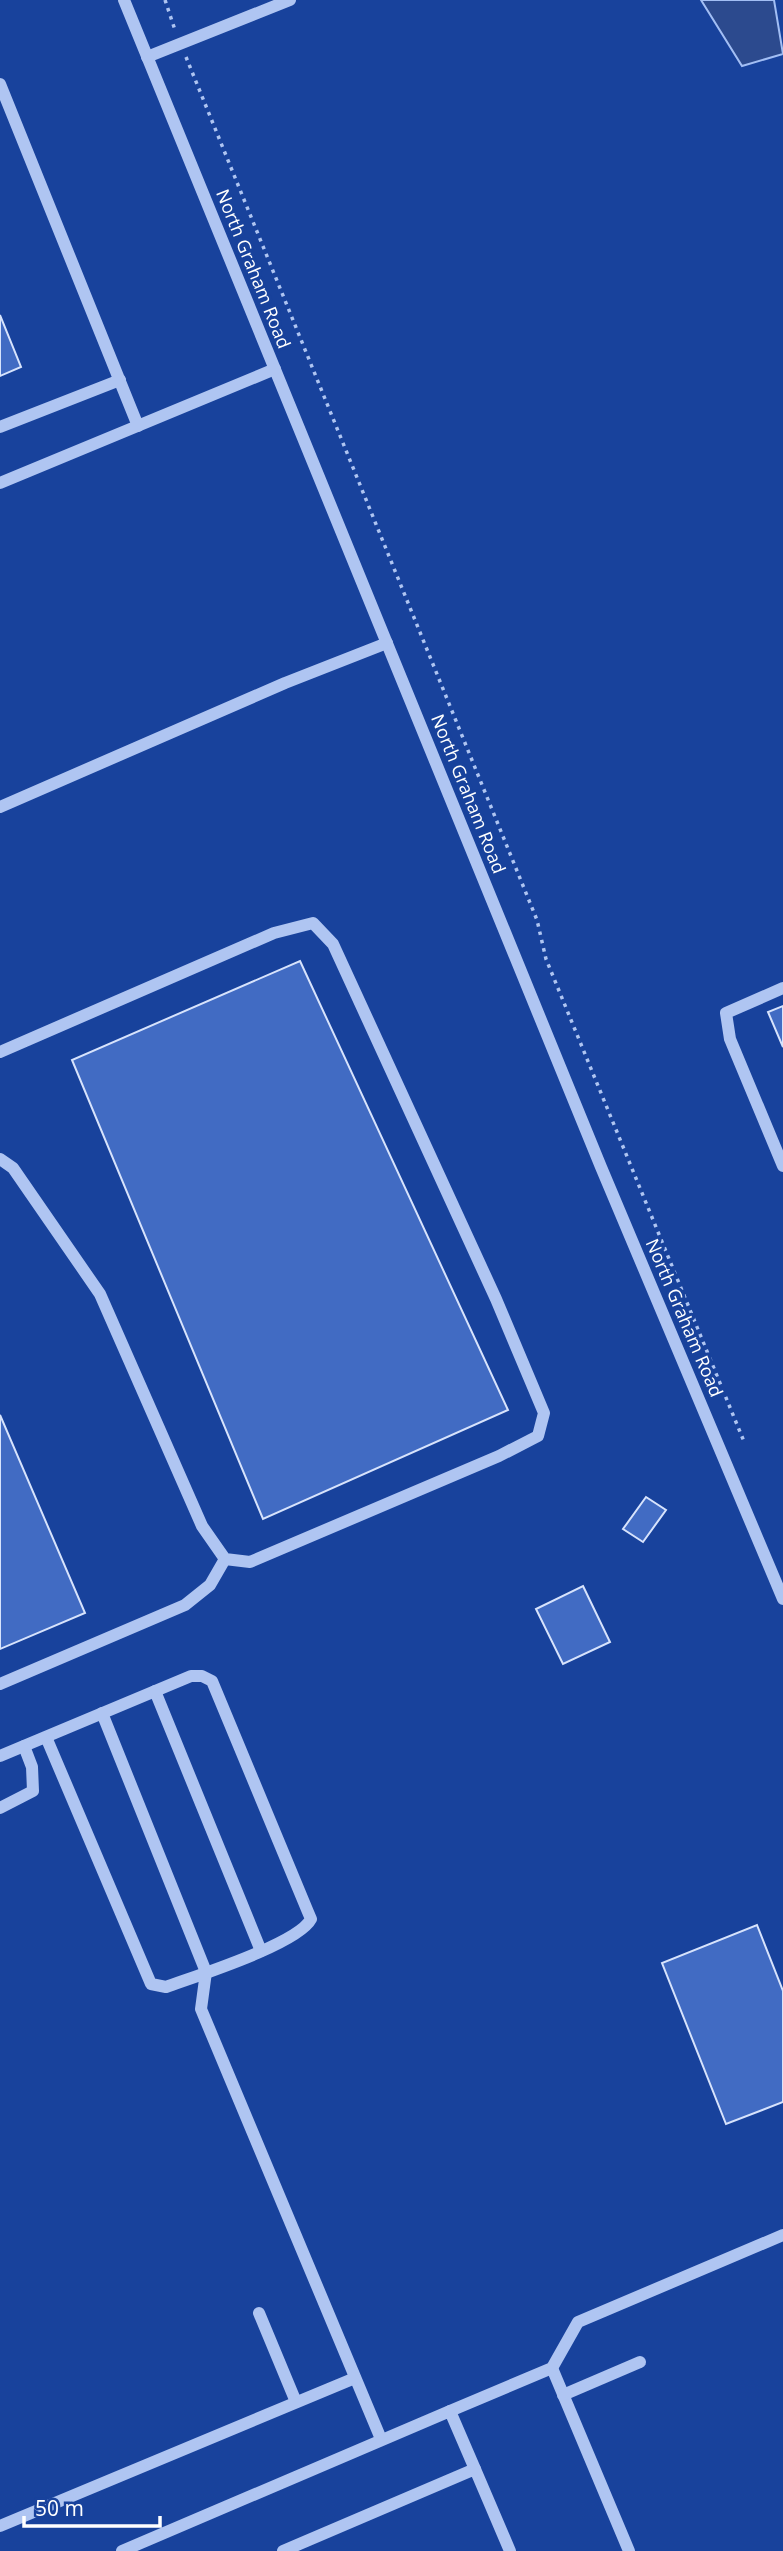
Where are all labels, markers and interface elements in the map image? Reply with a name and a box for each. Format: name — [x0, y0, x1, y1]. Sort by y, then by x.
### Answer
street label: North Graham Road — [211, 185, 297, 352]
street label: North Graham Road — [426, 710, 512, 877]
street label: North Graham Road — [641, 1235, 729, 1400]
scale bar — [24, 2484, 161, 2528]
text: 50 m — [35, 2494, 84, 2522]

